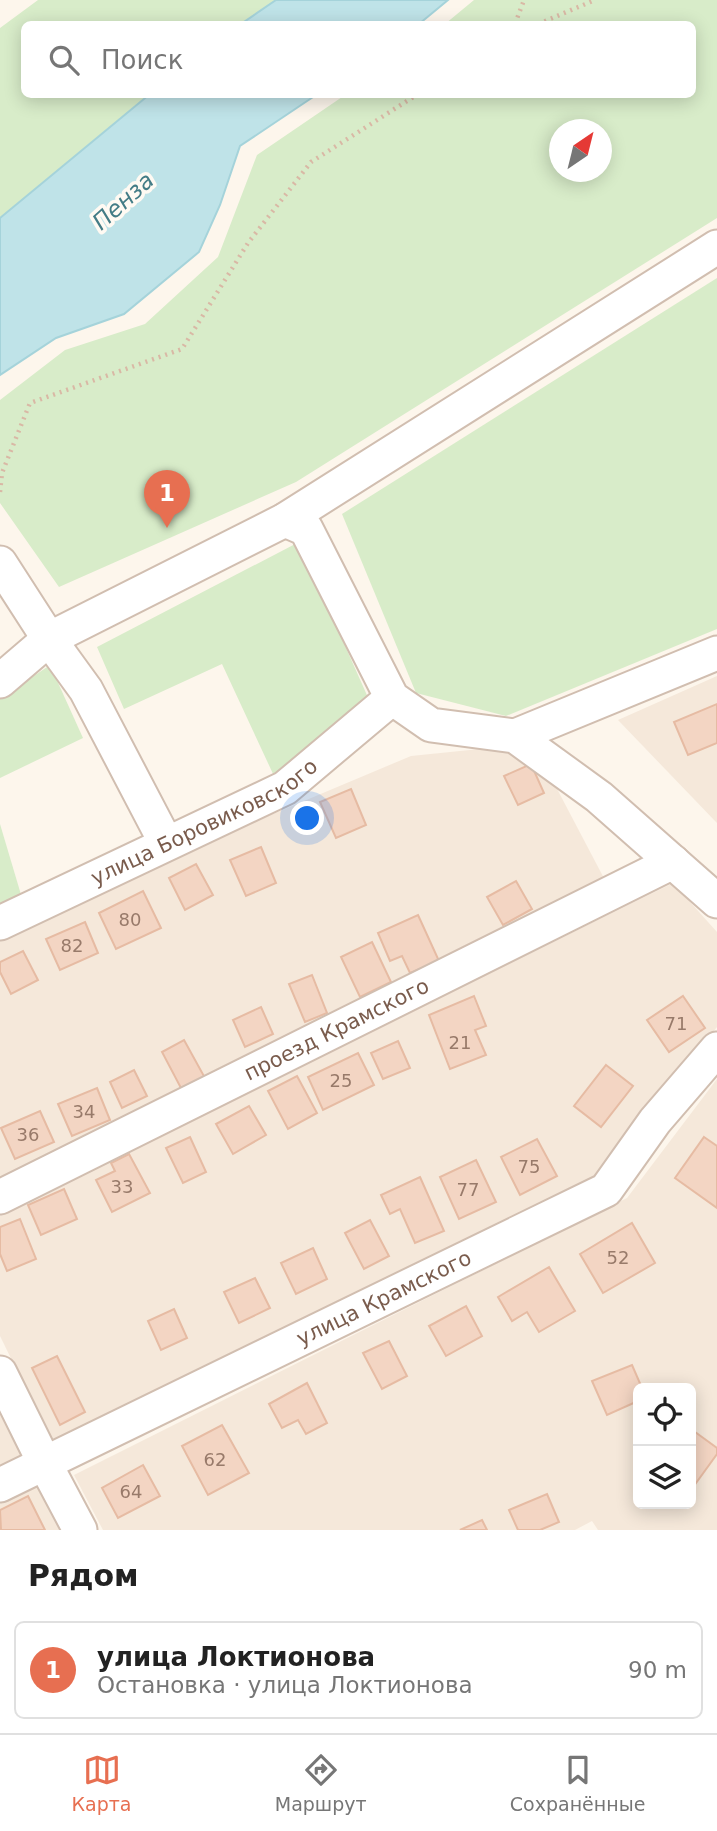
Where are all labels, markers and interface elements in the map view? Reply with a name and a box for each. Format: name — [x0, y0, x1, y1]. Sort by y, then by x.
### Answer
search box — [21, 21, 696, 98]
icon: search — [45, 41, 83, 79]
text: Поиск — [101, 45, 183, 75]
north arrow — [549, 119, 612, 182]
water label: Пенза — [87, 167, 159, 235]
pin: 1 — [144, 470, 190, 528]
street label: улица Боровиковского — [87, 754, 322, 890]
your location — [290, 801, 324, 835]
house number: 80 — [119, 909, 141, 930]
house number: 82 — [61, 935, 83, 956]
street label: проезд Крамского — [240, 973, 433, 1085]
house number: 71 — [665, 1013, 687, 1034]
house number: 21 — [449, 1032, 471, 1053]
house number: 25 — [330, 1070, 352, 1091]
house number: 34 — [73, 1101, 95, 1122]
house number: 36 — [17, 1124, 39, 1145]
house number: 75 — [518, 1156, 540, 1177]
house number: 33 — [111, 1176, 133, 1197]
house number: 77 — [457, 1179, 479, 1200]
street label: улица Крамского — [293, 1245, 475, 1351]
house number: 52 — [607, 1247, 629, 1268]
map controls — [633, 1383, 696, 1509]
button: locate — [633, 1383, 696, 1446]
button: layers — [633, 1446, 696, 1509]
house number: 62 — [204, 1449, 226, 1470]
house number: 64 — [120, 1481, 142, 1502]
text: Рядом — [28, 1558, 139, 1593]
text: улица Локтионова — [97, 1642, 375, 1672]
text: 1 — [45, 1657, 61, 1683]
text: 90 m — [628, 1657, 687, 1683]
text: Остановка · улица Локтионова — [97, 1672, 473, 1698]
tab: Карта — [72, 1751, 132, 1815]
tab: Маршрут — [275, 1751, 367, 1815]
tab: Сохранённые — [510, 1751, 645, 1815]

